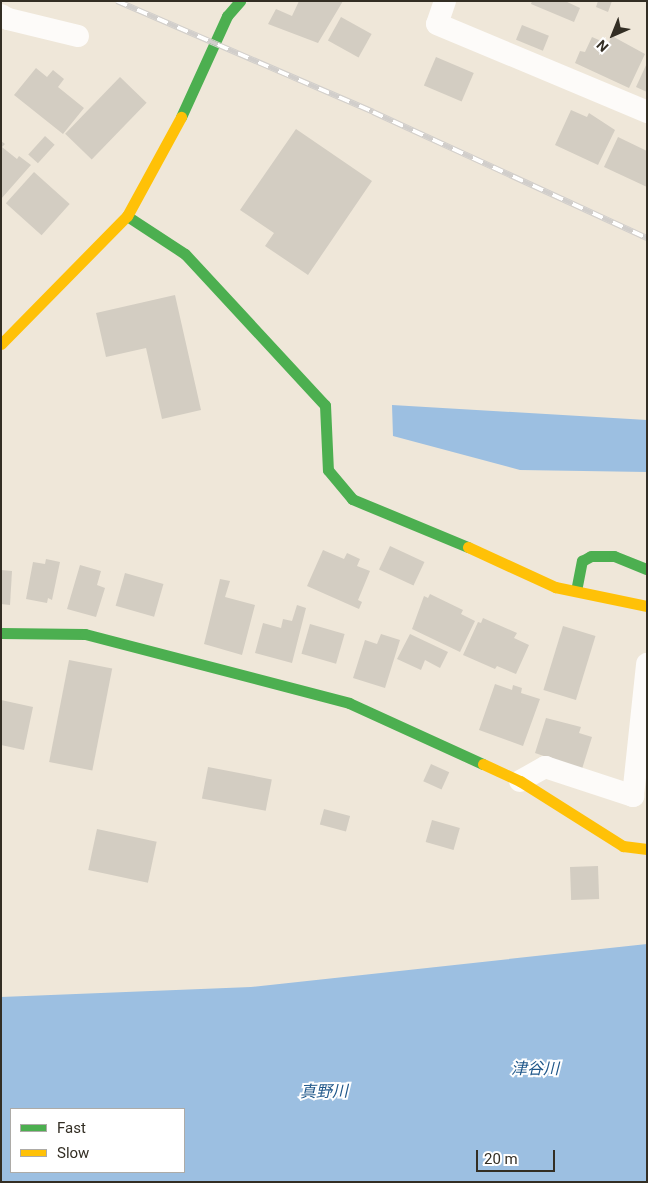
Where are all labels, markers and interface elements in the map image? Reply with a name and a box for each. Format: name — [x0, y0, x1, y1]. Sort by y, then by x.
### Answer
north arrow — [588, 10, 638, 60]
text: N — [593, 37, 612, 55]
water label: 津谷川 — [511, 1059, 559, 1079]
water label: 真野川 — [300, 1082, 348, 1102]
legend — [10, 1108, 185, 1173]
text: Fast — [57, 1119, 86, 1137]
scale bar — [478, 1140, 557, 1172]
text: Slow — [57, 1144, 89, 1162]
text: 20 m — [484, 1150, 518, 1168]

